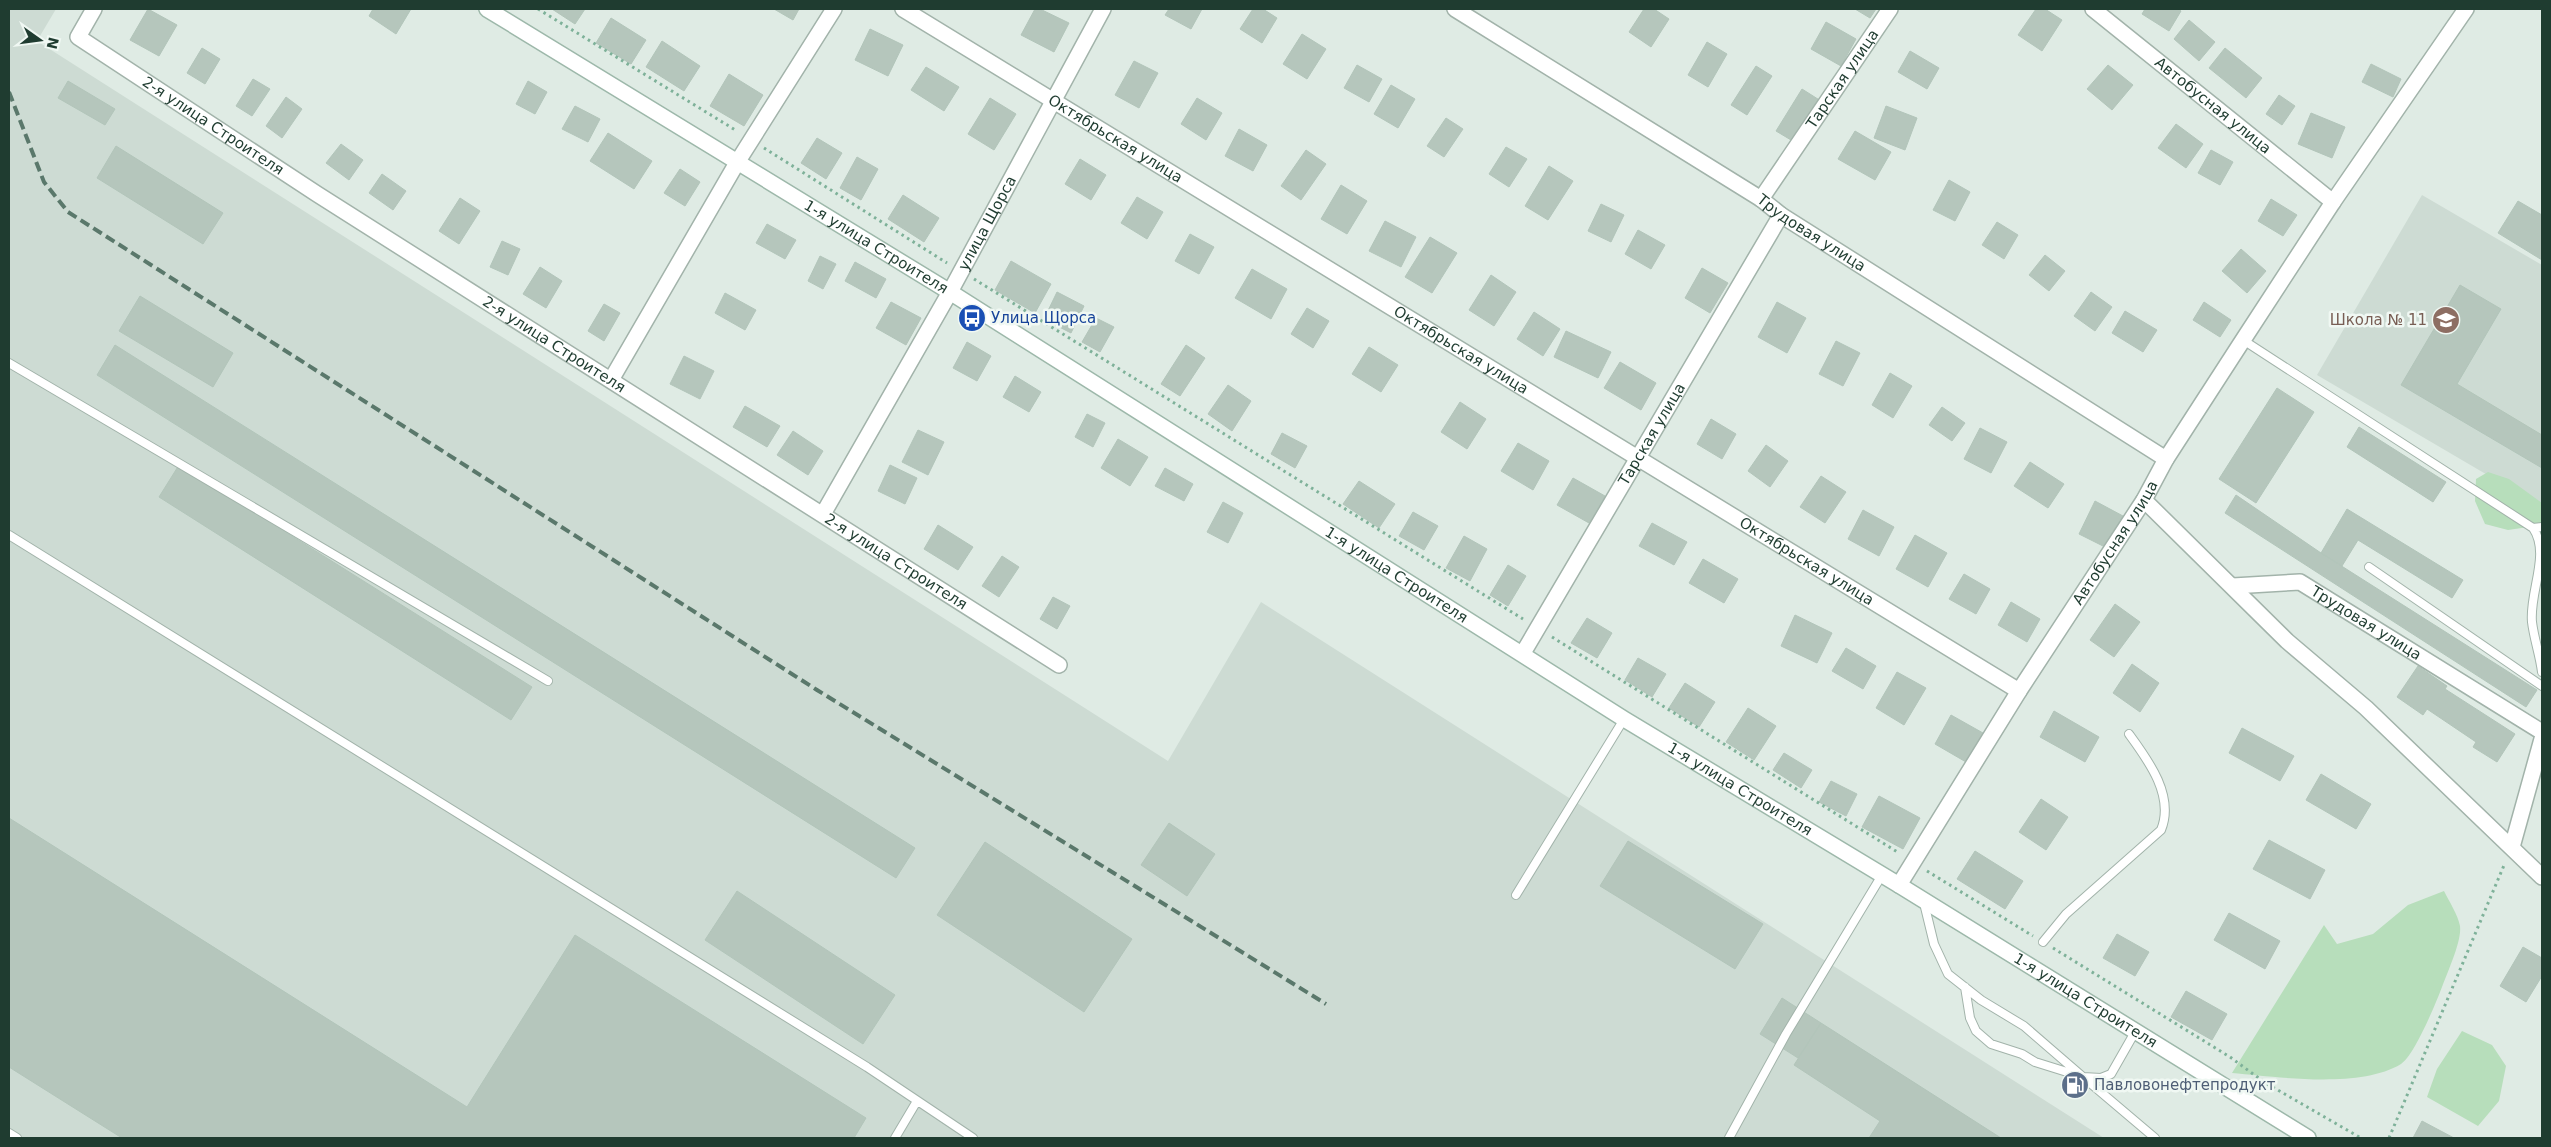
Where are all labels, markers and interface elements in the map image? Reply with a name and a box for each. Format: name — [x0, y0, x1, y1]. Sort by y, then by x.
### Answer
north arrow — [15, 15, 65, 65]
street label: Тарская улица — [1802, 26, 1882, 133]
text: N — [43, 36, 62, 51]
street label: Автобусная улица — [2151, 53, 2275, 158]
street label: 2-я улица Строителя — [139, 73, 287, 179]
street label: Октябрьская улица — [1045, 91, 1186, 187]
street label: улица Щорса — [954, 173, 1020, 274]
street label: Трудовая улица — [1753, 190, 1869, 275]
street label: 1-я улица Строителя — [801, 196, 951, 298]
street label: 2-я улица Строителя — [479, 293, 629, 396]
street label: Октябрьская улица — [1391, 302, 1532, 398]
bus stop icon: Улица Щорса — [957, 303, 987, 333]
school or university icon: Школа № 11 — [2431, 305, 2461, 335]
place label: Улица Щорса — [991, 309, 1096, 327]
place label: Школа № 11 — [2330, 311, 2427, 329]
street label: Тарская улица — [1614, 380, 1689, 490]
street label: Автобусная улица — [2069, 478, 2162, 608]
street label: 2-я улица Строителя — [821, 510, 971, 613]
street label: Октябрьская улица — [1736, 513, 1877, 609]
street label: 1-я улица Строителя — [1322, 523, 1471, 627]
street label: Трудовая улица — [2307, 581, 2425, 664]
street label: 1-я улица Строителя — [1664, 739, 1815, 839]
street label: 1-я улица Строителя — [2010, 949, 2161, 1052]
fuel station icon: Павловонефтепродукт — [2060, 1070, 2090, 1100]
place label: Павловонефтепродукт — [2094, 1076, 2276, 1094]

